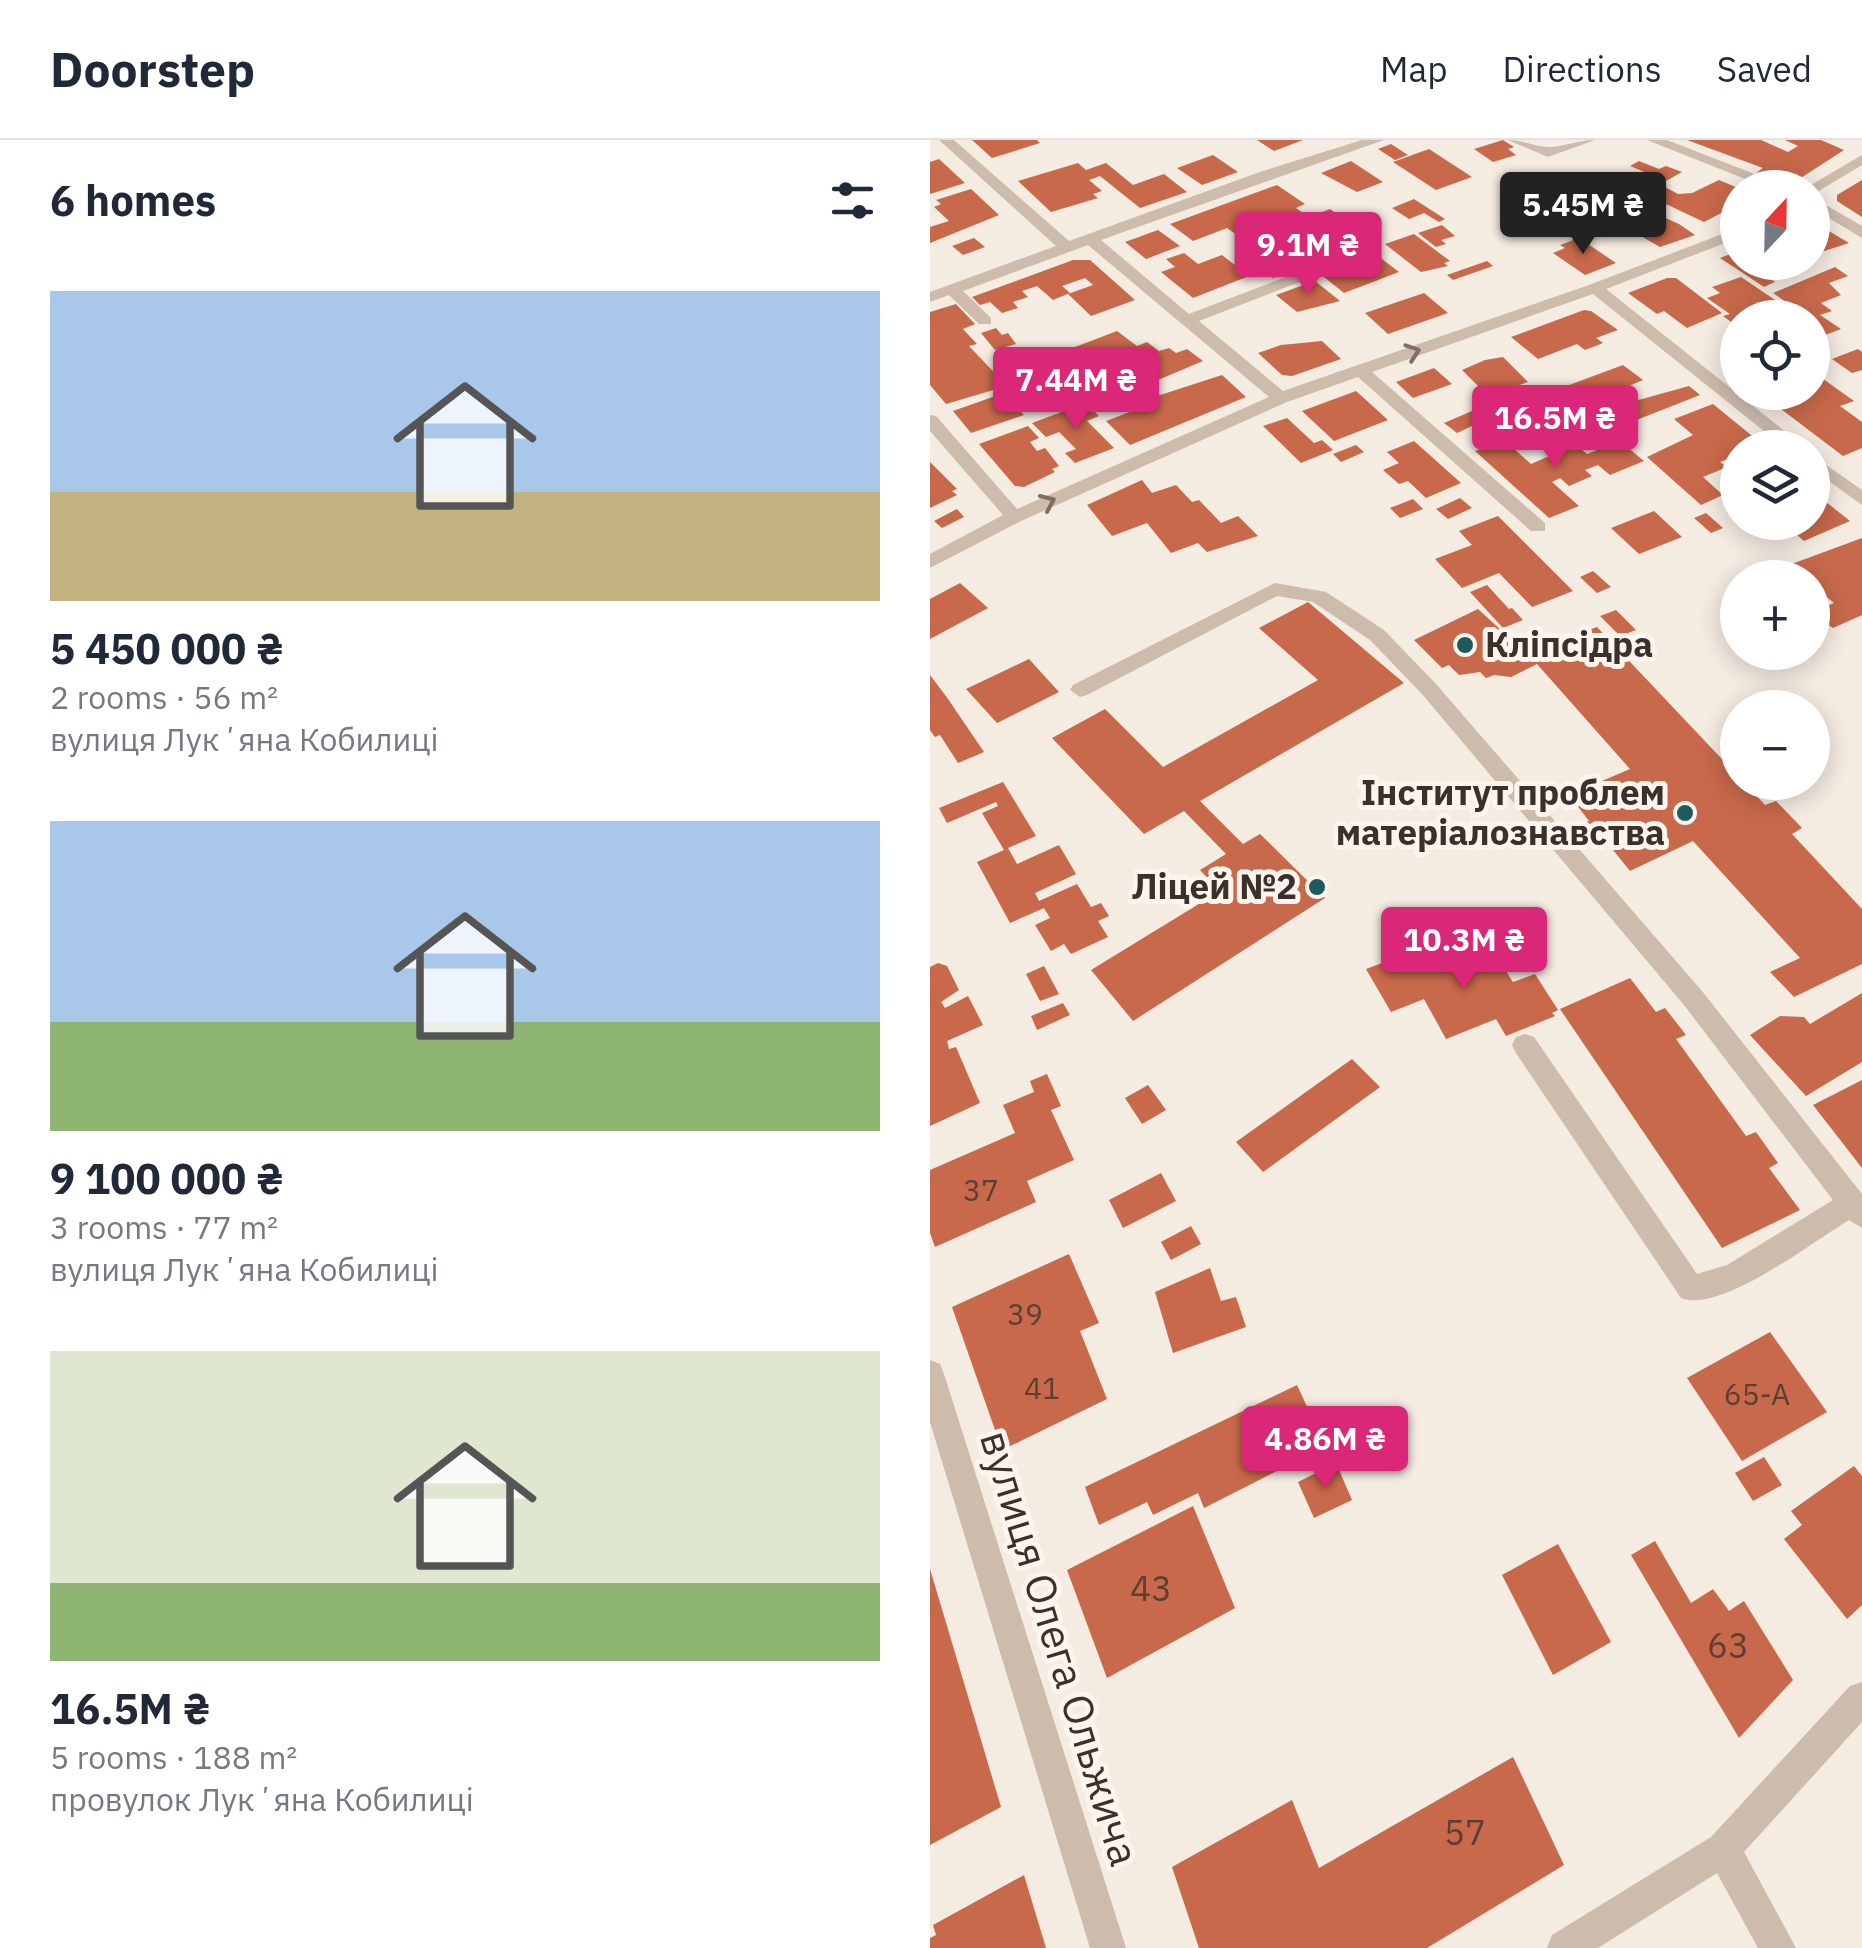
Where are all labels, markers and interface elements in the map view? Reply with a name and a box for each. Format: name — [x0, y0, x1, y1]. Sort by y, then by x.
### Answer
text: Doorstep — [50, 38, 255, 100]
text: Map — [1380, 46, 1448, 92]
text: Directions — [1503, 46, 1662, 92]
text: Saved — [1717, 46, 1812, 92]
north arrow — [1720, 170, 1830, 280]
map controls — [1720, 170, 1830, 800]
pin: 5.45M ₴ — [1491, 172, 1675, 257]
text: 6 homes — [50, 173, 216, 228]
icon: filters — [825, 173, 880, 228]
text: 5.45M ₴ — [1522, 183, 1644, 225]
pin: 9.1M ₴ — [1227, 212, 1389, 297]
text: 9.1M ₴ — [1257, 223, 1359, 265]
button: locate — [1720, 300, 1830, 410]
one-way arrow — [1404, 343, 1421, 364]
pin: 7.44M ₴ — [984, 347, 1168, 432]
icon: home — [375, 356, 555, 536]
text: 7.44M ₴ — [1015, 358, 1137, 400]
pin: 16.5M ₴ — [1463, 385, 1647, 470]
text: 16.5M ₴ — [1494, 396, 1616, 438]
button: layers — [1720, 430, 1830, 540]
one-way arrow — [1038, 494, 1056, 514]
button: + — [1720, 560, 1830, 670]
text: 5 450 000 ₴ — [50, 621, 283, 676]
place label: Кліпсідра — [1485, 621, 1653, 667]
marker: Кліпсідра — [1454, 634, 1476, 656]
text: 2 rooms · 56 m² — [50, 676, 278, 718]
button: − — [1720, 690, 1830, 800]
text: вулиця Лукʼяна Кобилиці — [50, 718, 438, 760]
place label: Інститут проблем матеріалознавства — [1336, 769, 1665, 855]
marker: Інститут проблем матеріалознавства — [1674, 802, 1696, 824]
place label: Ліцей №2 — [1132, 863, 1297, 909]
marker: Ліцей №2 — [1306, 876, 1328, 898]
icon: home — [375, 886, 555, 1066]
pin: 10.3M ₴ — [1372, 907, 1556, 992]
text: 10.3M ₴ — [1403, 918, 1525, 960]
text: 9 100 000 ₴ — [50, 1151, 283, 1206]
house number: 37 — [963, 1170, 999, 1209]
text: 3 rooms · 77 m² — [50, 1206, 278, 1248]
text: вулиця Лукʼяна Кобилиці — [50, 1248, 438, 1290]
house number: 39 — [1007, 1294, 1043, 1333]
house number: 41 — [1024, 1368, 1060, 1407]
house number: 65-А — [1724, 1374, 1790, 1413]
pin: 4.86M ₴ — [1233, 1406, 1417, 1491]
icon: home — [375, 1416, 555, 1596]
text: 4.86M ₴ — [1264, 1417, 1386, 1459]
street label: вулиця Олега Ольжича — [968, 1424, 1153, 1872]
house number: 43 — [1130, 1565, 1172, 1611]
house number: 63 — [1707, 1622, 1749, 1668]
text: 16.5M ₴ — [50, 1681, 210, 1736]
text: 5 rooms · 188 m² — [50, 1736, 297, 1778]
text: провулок Лукʼяна Кобилиці — [50, 1778, 474, 1820]
house number: 57 — [1444, 1809, 1486, 1855]

